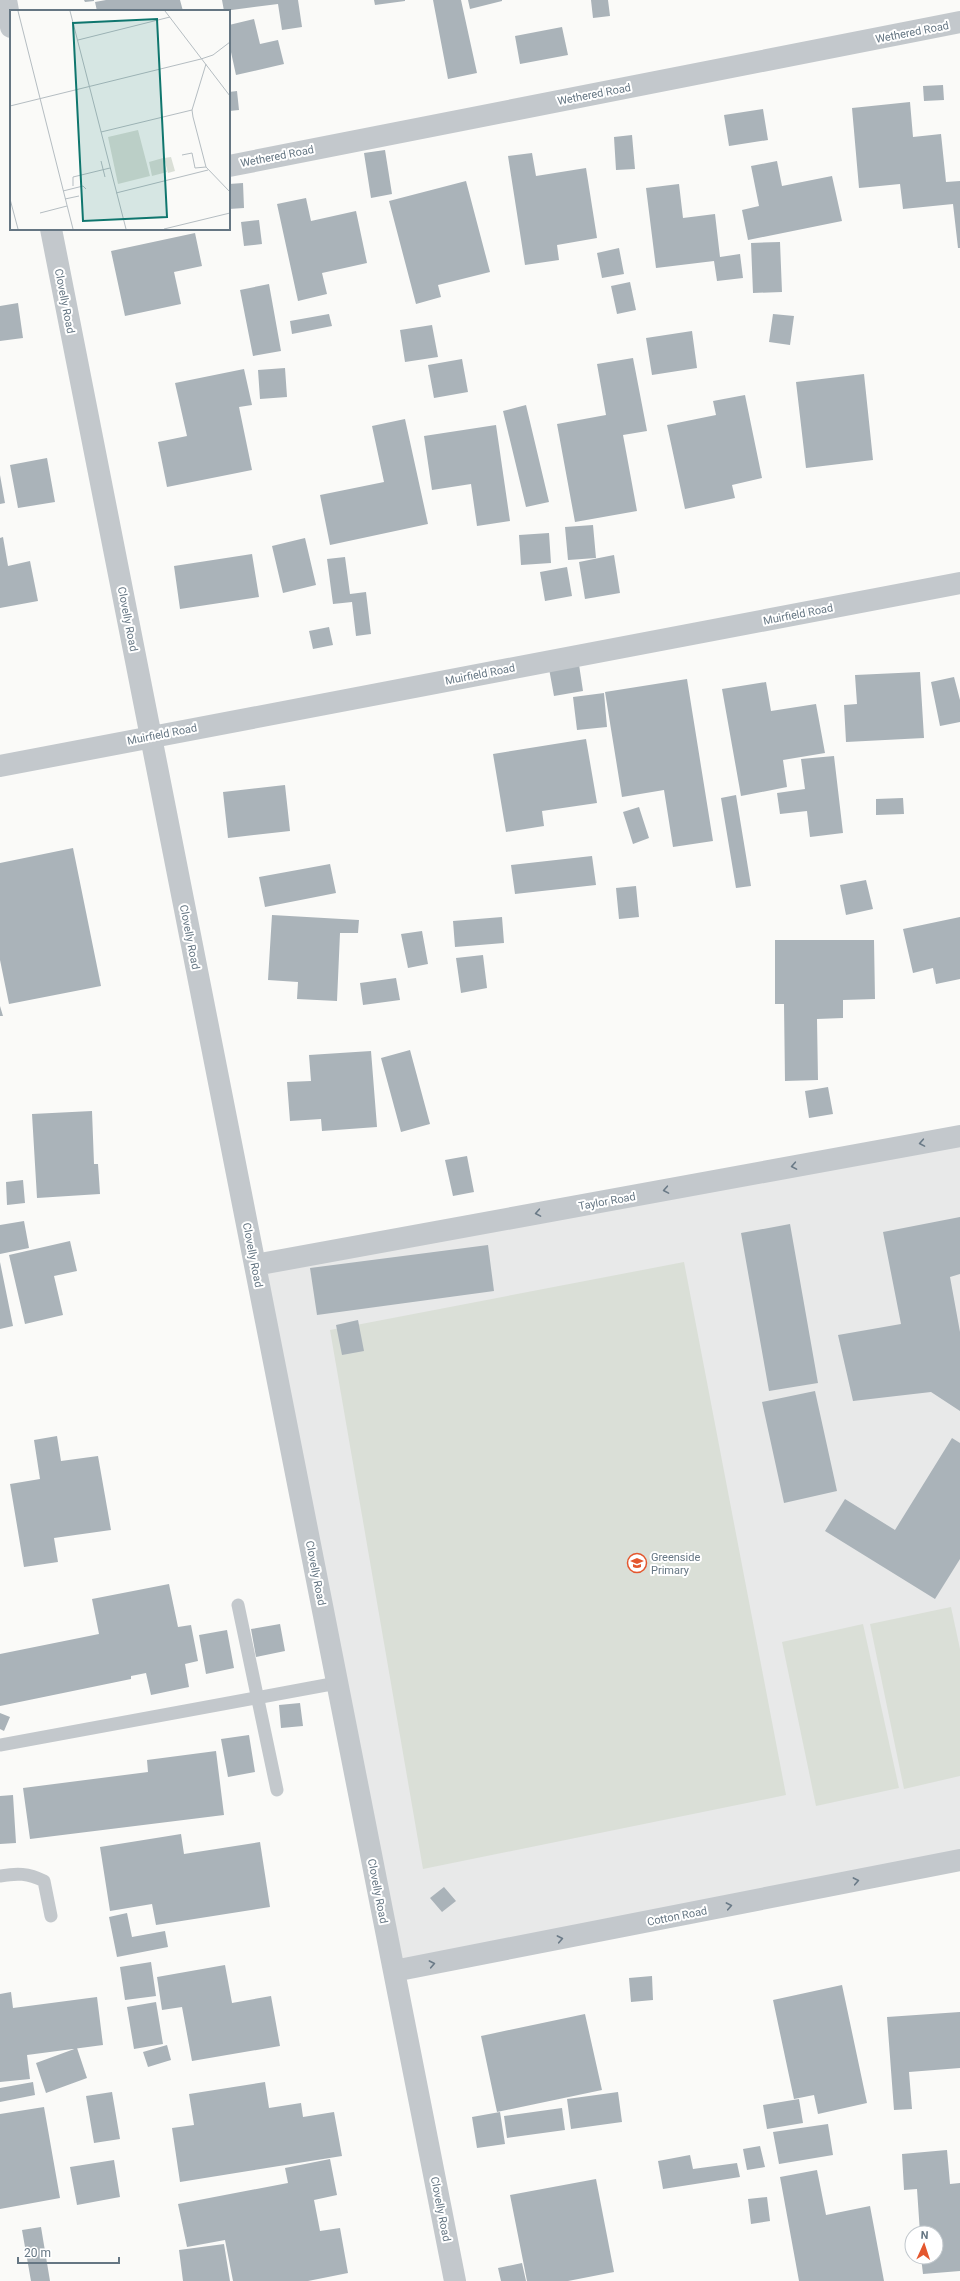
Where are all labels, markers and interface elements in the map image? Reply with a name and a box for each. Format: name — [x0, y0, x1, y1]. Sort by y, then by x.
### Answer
inset map — [10, 10, 230, 230]
street label: Wethered Road — [874, 19, 950, 46]
street label: Wethered Road — [556, 81, 632, 108]
street label: Wethered Road — [239, 143, 315, 170]
street label: Clovelly Road — [52, 268, 77, 335]
street label: Clovelly Road — [115, 586, 140, 653]
street label: Muirfield Road — [762, 601, 834, 628]
street label: Muirfield Road — [444, 661, 516, 688]
street label: Muirfield Road — [126, 721, 198, 748]
street label: Clovelly Road — [177, 904, 202, 971]
one-way arrow — [919, 1138, 925, 1147]
one-way arrow — [791, 1162, 797, 1170]
one-way arrow — [663, 1185, 669, 1194]
street label: Taylor Road — [578, 1190, 637, 1213]
one-way arrow — [535, 1209, 541, 1217]
street label: Clovelly Road — [240, 1222, 265, 1289]
street label: Clovelly Road — [303, 1540, 328, 1607]
place label: Greenside Primary — [651, 1551, 700, 1577]
school or university icon: Greenside Primary — [626, 1552, 648, 1574]
street label: Clovelly Road — [365, 1858, 390, 1925]
one-way arrow — [853, 1877, 859, 1885]
one-way arrow — [725, 1902, 732, 1910]
street label: Cotton Road — [646, 1904, 708, 1929]
one-way arrow — [557, 1935, 563, 1943]
one-way arrow — [429, 1960, 435, 1969]
street label: Clovelly Road — [428, 2176, 453, 2243]
north arrow — [904, 2225, 944, 2265]
text: N — [920, 2229, 929, 2242]
scale bar — [18, 2239, 119, 2265]
text: 20 m — [24, 2246, 51, 2260]

